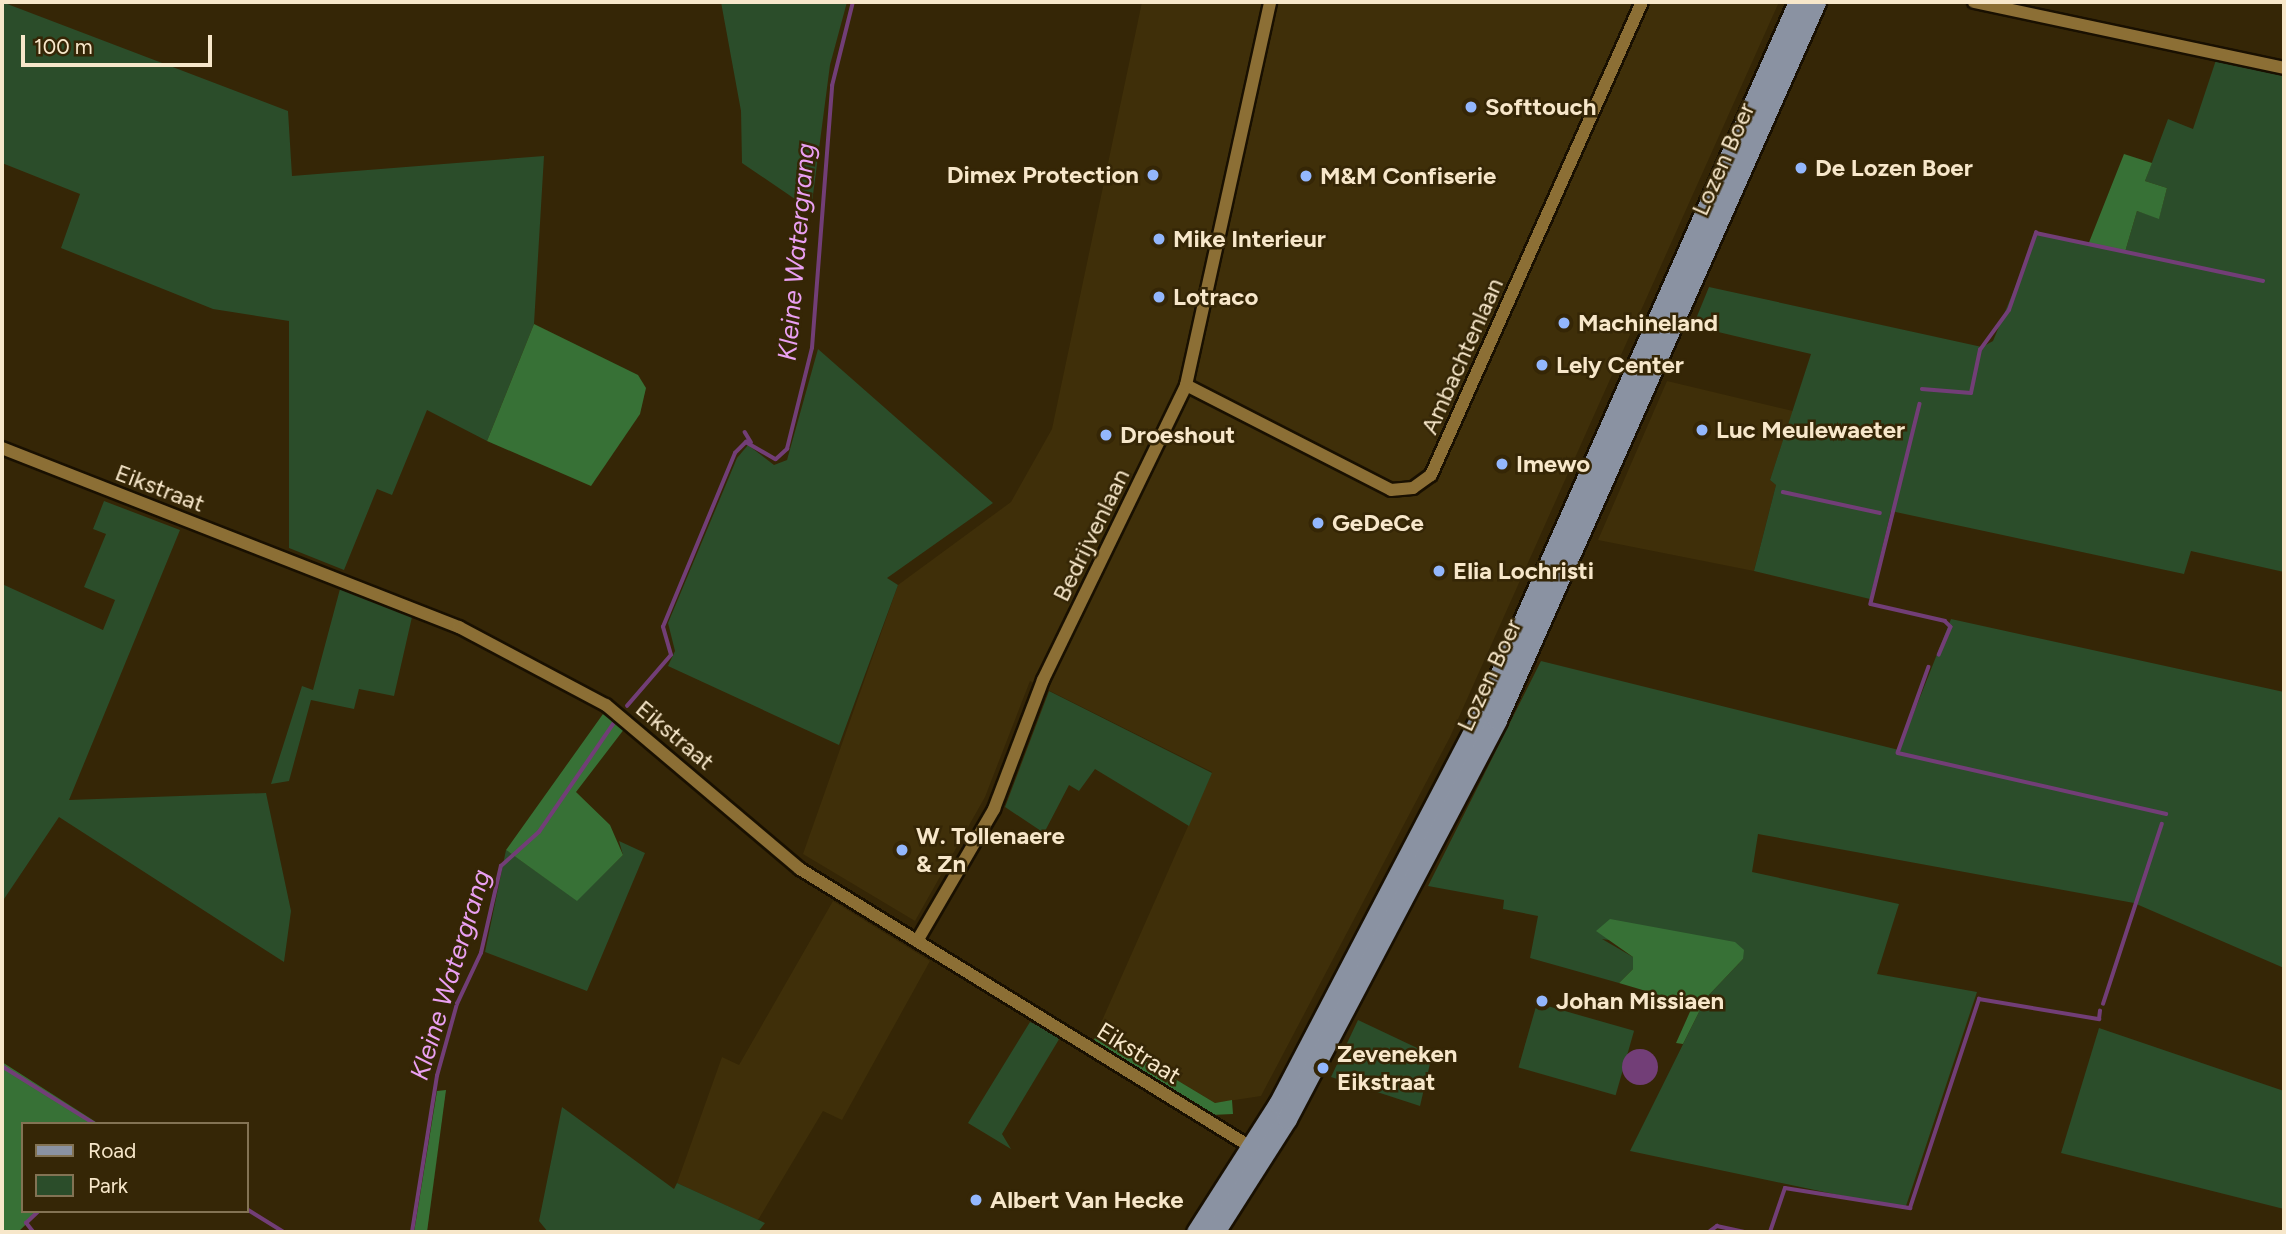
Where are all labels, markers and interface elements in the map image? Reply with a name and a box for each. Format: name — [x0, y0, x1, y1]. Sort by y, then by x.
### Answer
scale bar — [24, 21, 215, 65]
text: 100 m — [34, 34, 93, 59]
place label: Softtouch — [1485, 93, 1596, 121]
street label: Lozen Boer — [1685, 98, 1761, 220]
marker: Softtouch — [1463, 99, 1479, 115]
water label: Kleine Watergrang — [772, 142, 822, 362]
place label: De Lozen Boer — [1815, 154, 1973, 182]
marker: De Lozen Boer — [1793, 160, 1809, 176]
place label: Dimex Protection — [947, 161, 1139, 189]
place label: M&M Confiserie — [1320, 162, 1496, 190]
marker: Dimex Protection — [1145, 167, 1161, 183]
marker: M&M Confiserie — [1298, 168, 1314, 184]
place label: Mike Interieur — [1173, 225, 1326, 253]
marker: Mike Interieur — [1151, 231, 1167, 247]
street label: Ambachtenlaan — [1415, 273, 1509, 439]
place label: Lotraco — [1173, 283, 1258, 311]
marker: Lotraco — [1151, 289, 1167, 305]
place label: Machineland — [1578, 309, 1718, 337]
marker: Machineland — [1556, 315, 1572, 331]
place label: Lely Center — [1556, 351, 1684, 379]
marker: Lely Center — [1534, 357, 1550, 373]
place label: Luc Meulewaeter — [1716, 416, 1905, 444]
place label: Droeshout — [1120, 421, 1235, 449]
marker: Luc Meulewaeter — [1694, 422, 1710, 438]
marker: Droeshout — [1098, 427, 1114, 443]
place label: Imewo — [1516, 450, 1590, 478]
marker: Imewo — [1494, 456, 1510, 472]
street label: Eikstraat — [111, 458, 209, 518]
street label: Bedrijvenlaan — [1047, 464, 1135, 606]
place label: GeDeCe — [1332, 509, 1424, 537]
marker: GeDeCe — [1310, 515, 1326, 531]
place label: Elia Lochristi — [1453, 557, 1594, 585]
marker: Elia Lochristi — [1431, 563, 1447, 579]
street label: Lozen Boer — [1451, 614, 1527, 736]
street label: Eikstraat — [630, 694, 720, 776]
place label: W. Tollenaere & Zn — [916, 822, 1065, 878]
marker: W. Tollenaere & Zn — [894, 842, 910, 858]
water label: Kleine Watergrang — [404, 866, 498, 1084]
place label: Johan Missiaen — [1556, 987, 1724, 1015]
marker: Johan Missiaen — [1534, 993, 1550, 1009]
street label: Eikstraat — [1092, 1016, 1186, 1090]
place label: Zeveneken Eikstraat — [1337, 1040, 1457, 1096]
marker: Zeveneken Eikstraat — [1315, 1060, 1331, 1076]
legend — [21, 1122, 248, 1213]
text: Road — [88, 1138, 136, 1163]
text: Park — [88, 1173, 128, 1198]
place label: Albert Van Hecke — [990, 1186, 1184, 1214]
marker: Albert Van Hecke — [968, 1192, 984, 1208]

